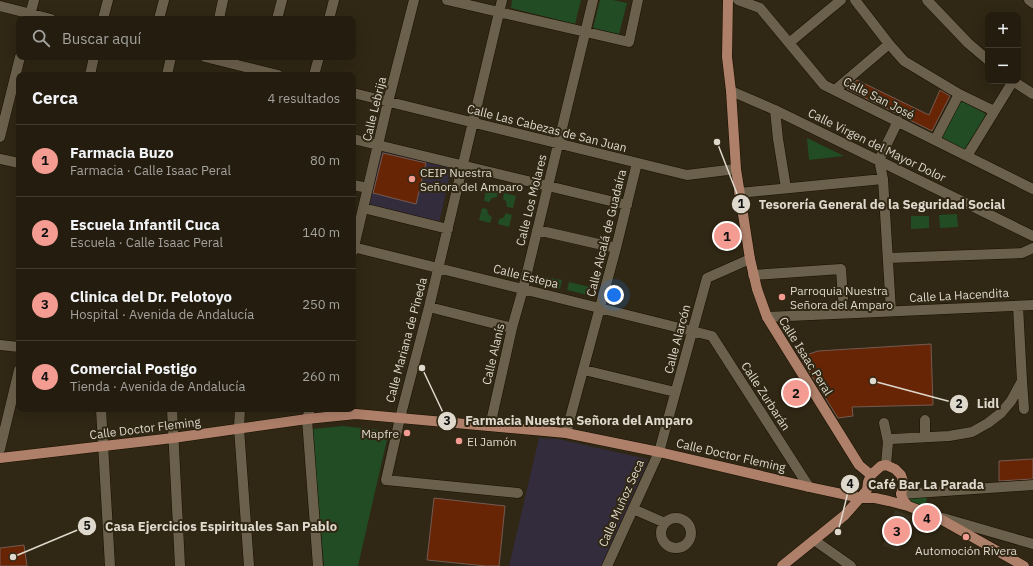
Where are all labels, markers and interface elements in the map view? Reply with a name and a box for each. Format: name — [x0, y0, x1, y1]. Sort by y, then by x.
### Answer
map controls — [985, 12, 1021, 84]
button: + — [985, 12, 1021, 48]
search box — [16, 16, 356, 60]
icon: search — [30, 27, 52, 49]
text: Buscar aquí — [62, 29, 141, 48]
button: − — [985, 48, 1021, 84]
street label: Calle San José — [841, 74, 918, 123]
street label: Calle Lebrija — [359, 75, 389, 143]
text: Cerca — [32, 87, 78, 109]
text: 4 resultados — [267, 90, 340, 107]
street label: Calle Las Cabezas de San Juan — [465, 101, 629, 155]
street label: Calle Virgen del Mayor Dolor — [806, 105, 949, 185]
text: Farmacia Buzo — [70, 143, 174, 162]
text: 1 — [41, 152, 49, 169]
text: 80 m — [310, 152, 340, 169]
street label: Calle Los Molares — [512, 152, 550, 247]
text: Farmacia · Calle Isaac Peral — [70, 162, 231, 179]
place label: CEIP Nuestra Señora del Amparo — [420, 165, 523, 194]
street label: Calle Alcalá de Guadaíra — [583, 167, 629, 298]
marker: CEIP Nuestra Señora del Amparo — [407, 174, 417, 184]
callout: Tesorería General de la Seguridad Social — [731, 192, 1014, 217]
text: 1 — [737, 196, 745, 211]
text: Tesorería General de la Seguridad Social — [759, 196, 1005, 213]
text: Escuela Infantil Cuca — [70, 215, 220, 234]
pin: 1 — [714, 221, 740, 251]
text: 2 — [41, 224, 49, 241]
text: 140 m — [302, 224, 340, 241]
text: Escuela · Calle Isaac Peral — [70, 234, 223, 251]
street label: Calle Estepa — [492, 261, 561, 291]
street label: Calle Mariana de Pineda — [382, 275, 430, 404]
place label: Parroquia Nuestra Señora del Amparo — [790, 283, 893, 312]
your location — [604, 285, 624, 305]
street label: Calle La Hacendita — [909, 285, 1010, 305]
text: Clinica del Dr. Pelotoyo — [70, 287, 232, 306]
marker: Parroquia Nuestra Señora del Amparo — [777, 292, 787, 302]
text: 3 — [41, 296, 49, 313]
text: 250 m — [302, 296, 340, 313]
street label: Calle Alarcón — [661, 303, 693, 375]
text: Hospital · Avenida de Andalucía — [70, 306, 254, 323]
street label: Calle Isaac Peral — [776, 314, 836, 398]
street label: Calle Alanís — [479, 322, 507, 386]
text: Comercial Postigo — [70, 359, 197, 378]
street label: Calle Zurbarán — [738, 359, 794, 433]
text: 4 — [41, 368, 49, 385]
text: 260 m — [302, 368, 340, 385]
text: Tienda · Avenida de Andalucía — [70, 378, 245, 395]
pin: 2 — [783, 378, 809, 408]
callout: Lidl — [949, 391, 1007, 416]
text: Lidl — [977, 395, 999, 412]
text: 2 — [955, 396, 963, 411]
callout: Farmacia Nuestra Señora del Amparo — [437, 408, 701, 433]
text: Farmacia Nuestra Señora del Amparo — [465, 412, 693, 429]
text: 3 — [443, 413, 451, 428]
street label: Calle Doctor Fleming — [89, 414, 202, 442]
place label: Mapfre — [361, 426, 399, 441]
marker: Mapfre — [402, 428, 412, 438]
place label: El Jamón — [467, 434, 517, 449]
street label: Calle Doctor Fleming — [675, 435, 788, 475]
marker: El Jamón — [454, 436, 464, 446]
street label: Calle Muñoz Seca — [595, 456, 647, 549]
callout: Café Bar La Parada — [840, 472, 993, 497]
text: 4 — [846, 476, 854, 491]
text: Café Bar La Parada — [868, 476, 984, 493]
pin: 4 — [914, 503, 940, 533]
callout: Casa Ejercicios Espirituales San Pablo — [77, 514, 345, 539]
pin: 3 — [884, 516, 910, 546]
text: 5 — [83, 518, 91, 533]
text: Casa Ejercicios Espirituales San Pablo — [105, 518, 337, 535]
marker: Automoción Rivera — [961, 532, 971, 542]
place label: Automoción Rivera — [915, 543, 1018, 558]

